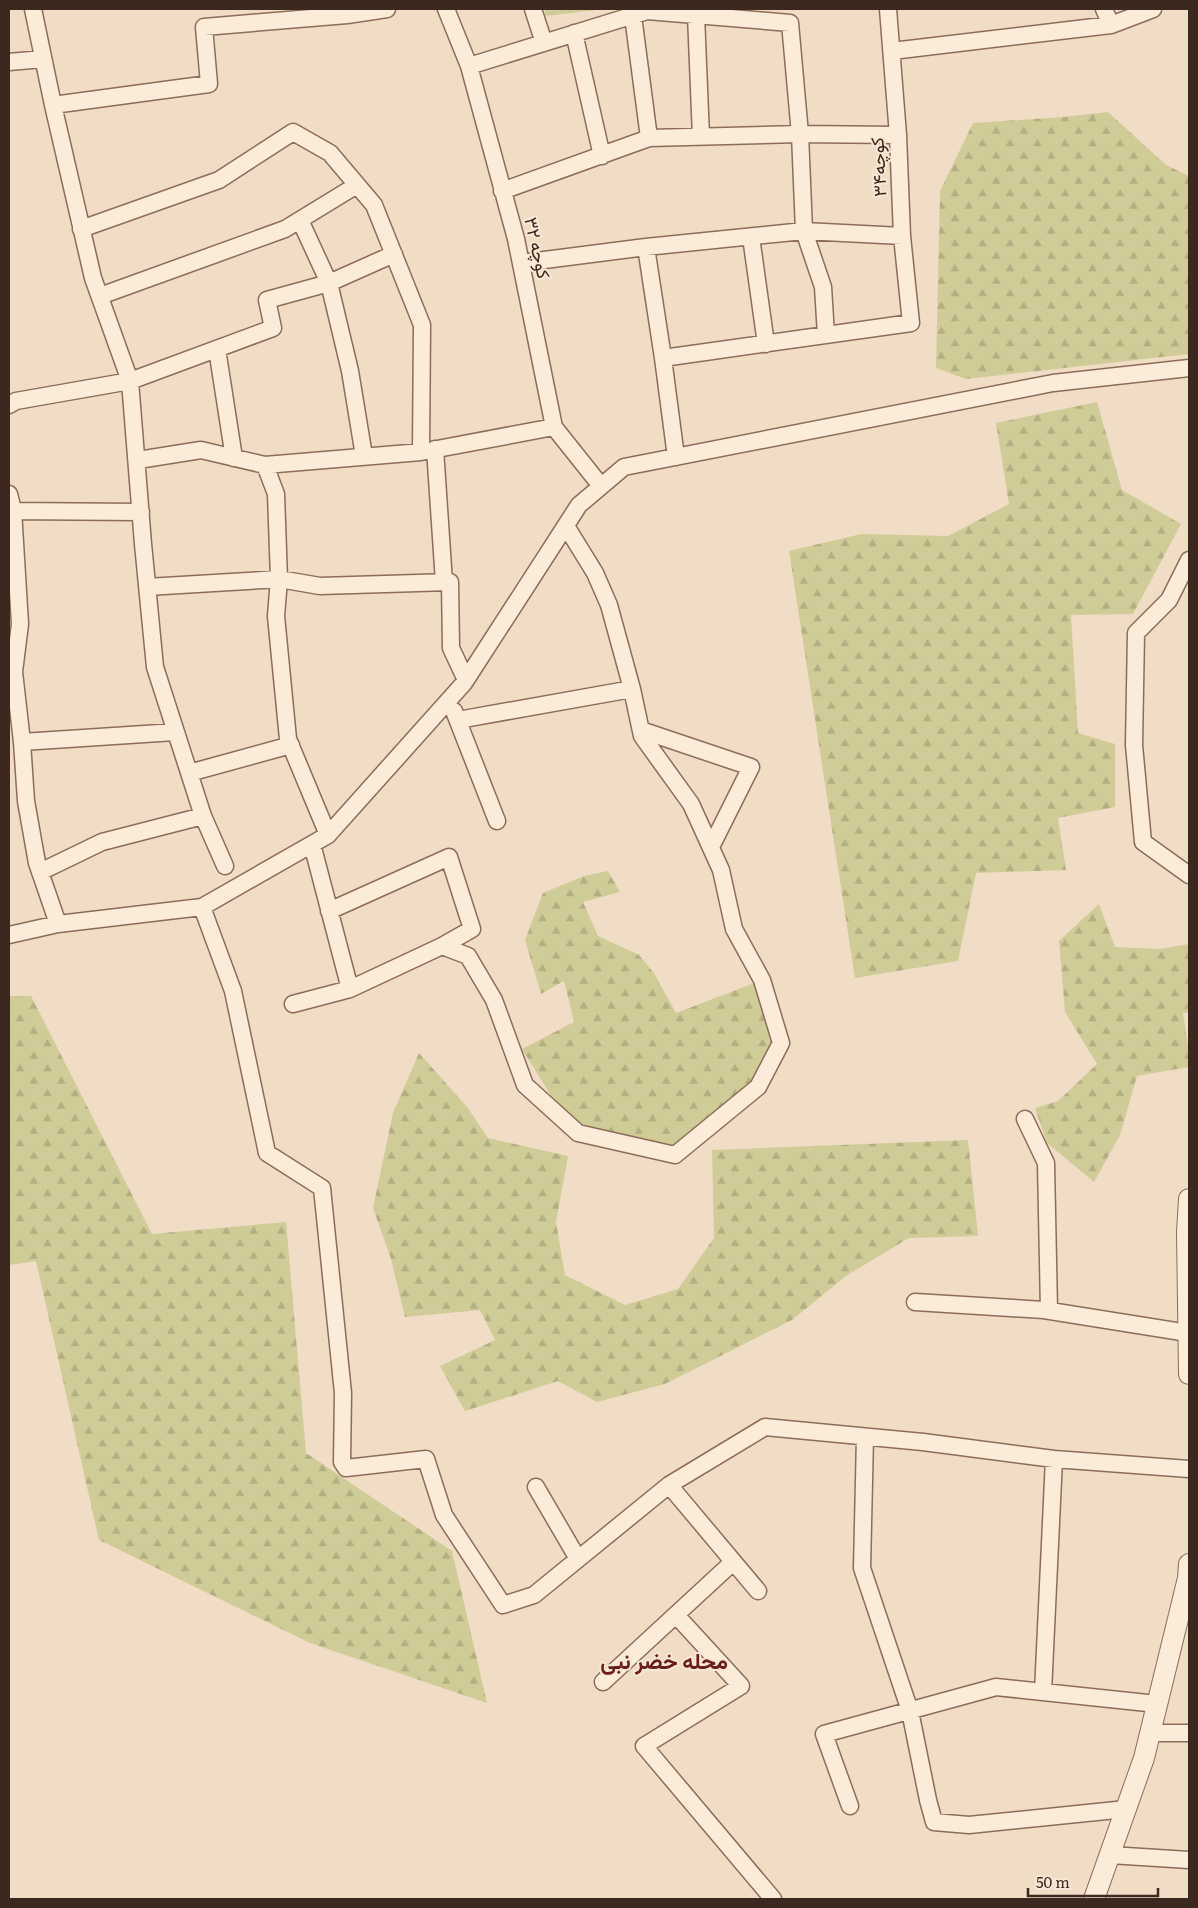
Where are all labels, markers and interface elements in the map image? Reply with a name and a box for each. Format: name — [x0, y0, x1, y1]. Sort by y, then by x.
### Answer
street label: کوچه۳۴ — [862, 137, 893, 198]
street label: کوچه ۳۲ — [518, 214, 559, 281]
district label: محله خضر نبی — [600, 1643, 728, 1676]
scale bar — [1028, 1866, 1158, 1898]
text: 50 m — [1036, 1870, 1070, 1893]

